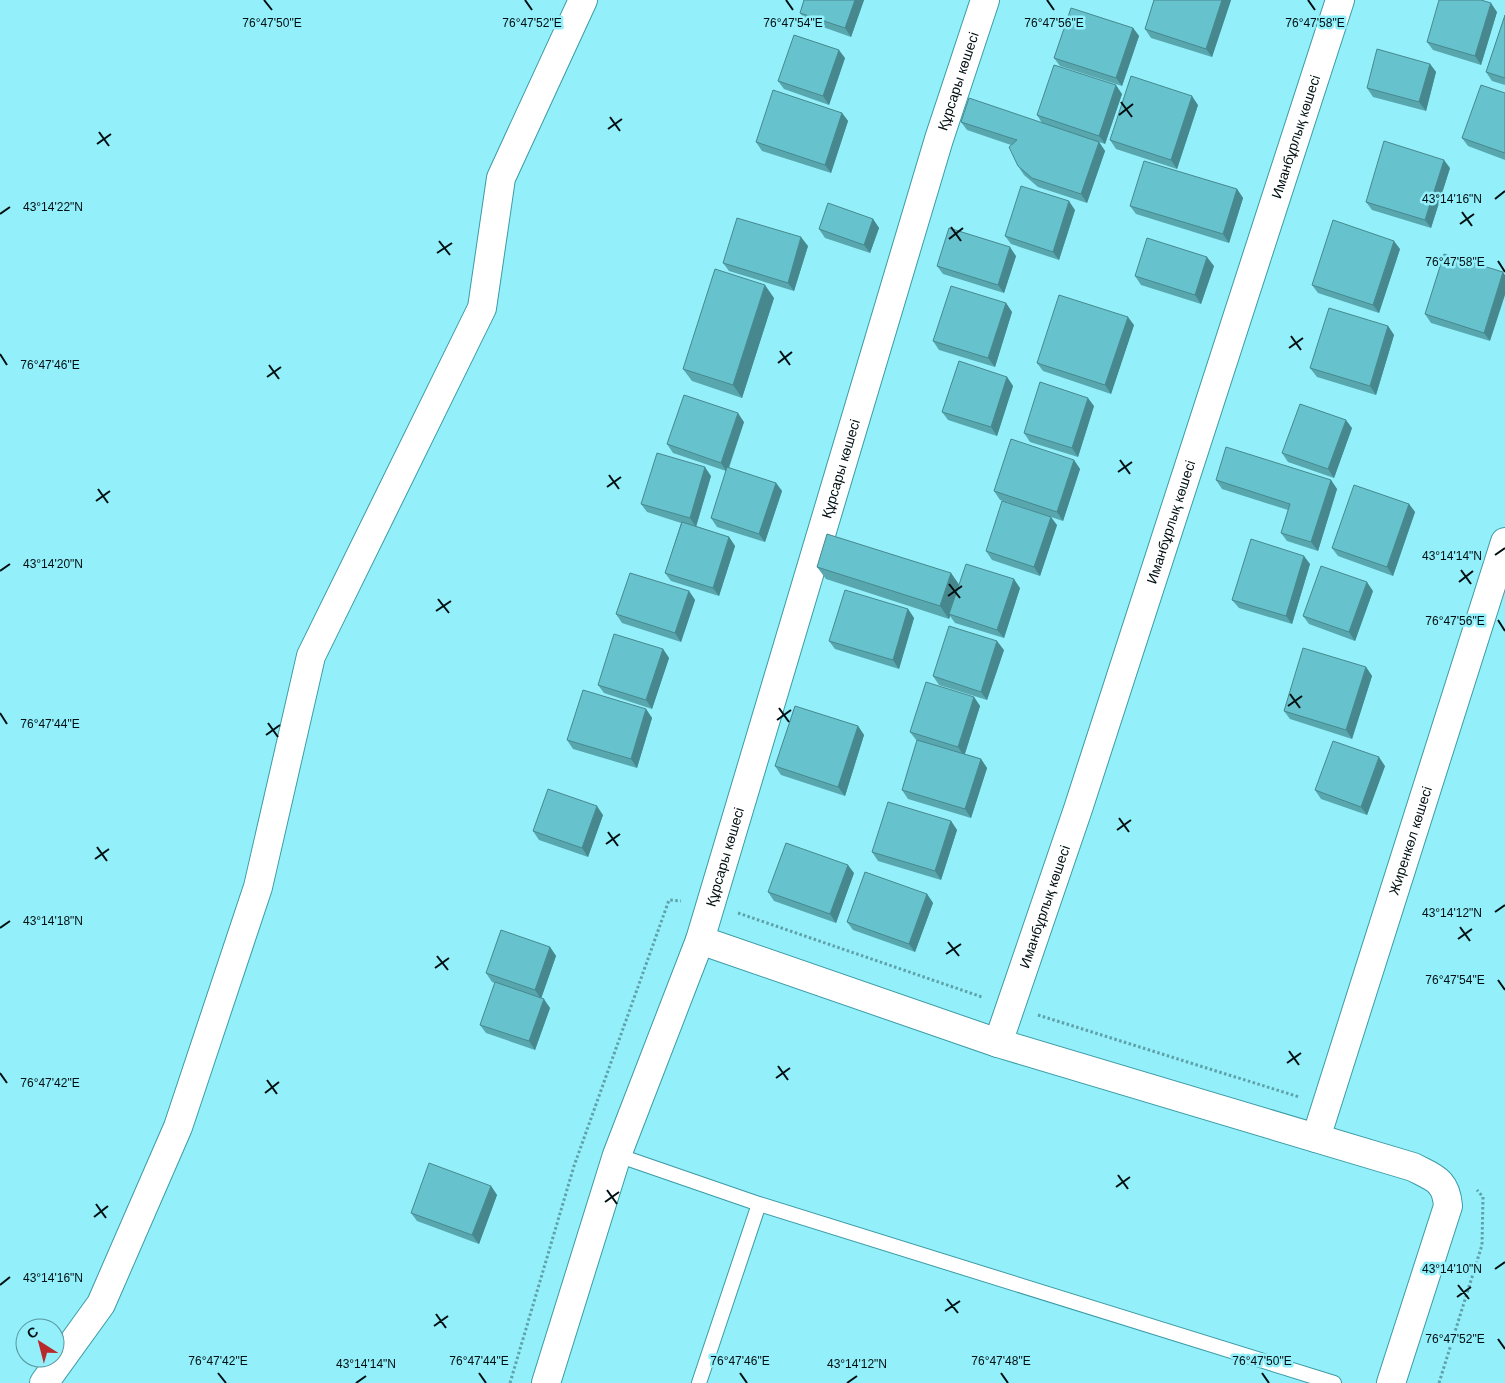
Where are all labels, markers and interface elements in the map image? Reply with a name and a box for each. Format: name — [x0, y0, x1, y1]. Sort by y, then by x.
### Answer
text: 76°47'50"E — [242, 16, 302, 30]
text: 76°47'52"E — [502, 16, 562, 30]
text: 76°47'54"E — [763, 16, 823, 30]
text: 76°47'56"E — [1024, 16, 1084, 30]
text: 76°47'58"E — [1285, 16, 1345, 30]
street label: Құрсары көшесі — [934, 30, 982, 132]
street label: Иманбұрлық көшесі — [1268, 73, 1323, 200]
text: 43°14'16"N — [1422, 192, 1482, 206]
text: 43°14'22"N — [23, 200, 83, 214]
text: 76°47'58"E — [1425, 255, 1485, 269]
text: 76°47'46"E — [20, 358, 80, 372]
street label: Құрсары көшесі — [818, 417, 863, 520]
street label: Иманбұрлық көшесі — [1143, 458, 1198, 586]
text: 43°14'14"N — [1422, 549, 1482, 563]
text: 43°14'20"N — [23, 557, 83, 571]
text: 76°47'56"E — [1425, 614, 1485, 628]
text: 76°47'44"E — [20, 717, 80, 731]
street label: Жиренкөл көшесі — [1386, 784, 1435, 897]
street label: Құрсары көшесі — [702, 805, 747, 908]
street label: Иманбұрлық көшесі — [1016, 843, 1073, 970]
text: 43°14'12"N — [1422, 906, 1482, 920]
text: 43°14'18"N — [23, 914, 83, 928]
text: 76°47'54"E — [1425, 973, 1485, 987]
text: 76°47'42"E — [20, 1076, 80, 1090]
text: 43°14'10"N — [1422, 1262, 1482, 1276]
text: 43°14'16"N — [23, 1271, 83, 1285]
north arrow — [15, 1318, 65, 1368]
text: С — [24, 1323, 41, 1342]
text: 76°47'52"E — [1425, 1332, 1485, 1346]
text: 76°47'42"E — [188, 1354, 248, 1368]
text: 76°47'44"E — [449, 1354, 509, 1368]
text: 76°47'46"E — [710, 1354, 770, 1368]
text: 76°47'48"E — [971, 1354, 1031, 1368]
text: 76°47'50"E — [1232, 1354, 1292, 1368]
text: 43°14'14"N — [336, 1357, 396, 1371]
text: 43°14'12"N — [827, 1357, 887, 1371]

